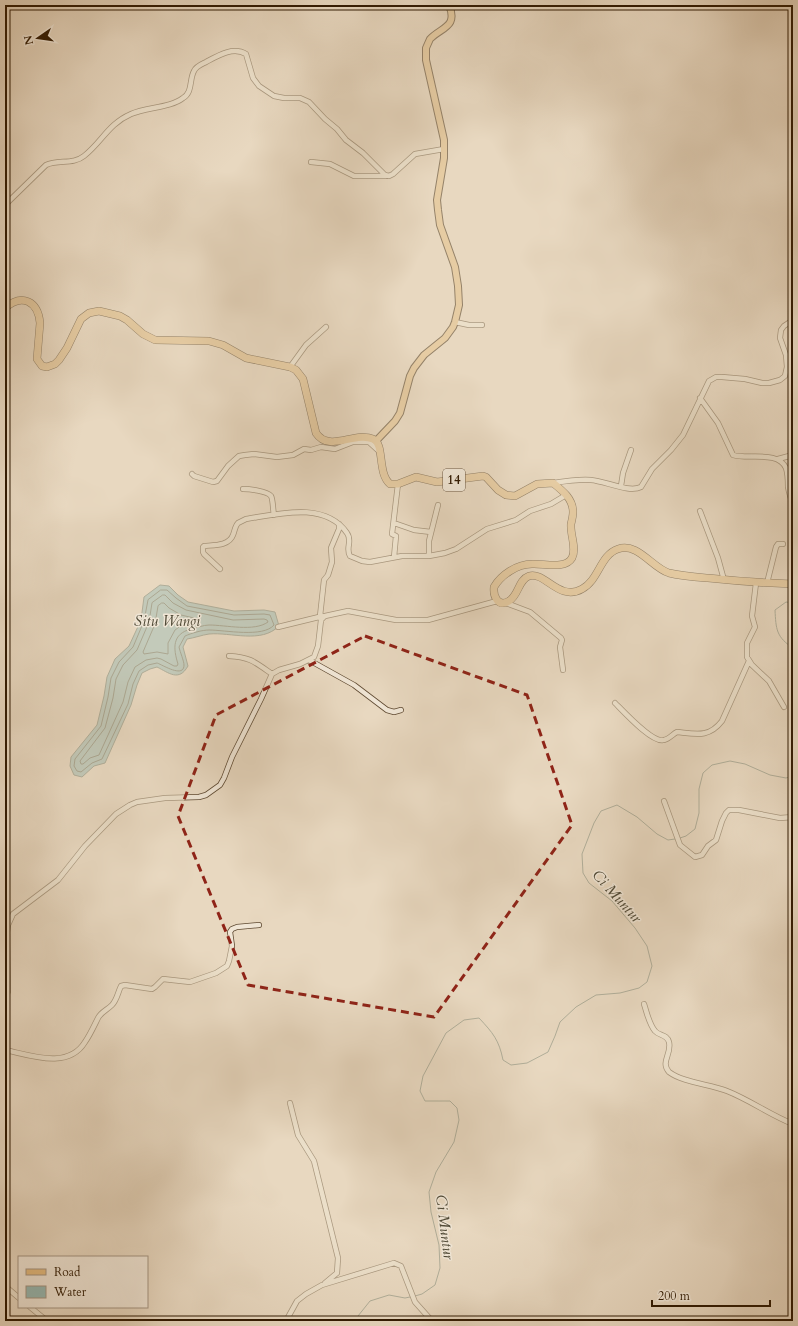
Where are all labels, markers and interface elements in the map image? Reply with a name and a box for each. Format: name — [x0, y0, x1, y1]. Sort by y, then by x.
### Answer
north arrow — [18, 18, 58, 58]
text: N — [20, 33, 37, 46]
road number: 14 — [443, 469, 465, 491]
water label: Situ Wangi — [134, 611, 201, 631]
water label: Ci Muntur — [588, 865, 647, 928]
water label: Ci Muntur — [431, 1193, 459, 1262]
legend — [18, 1256, 148, 1308]
text: Road — [54, 1264, 81, 1280]
scale bar — [652, 1282, 770, 1308]
text: Water — [53, 1284, 87, 1300]
text: 200 m — [658, 1288, 691, 1304]

